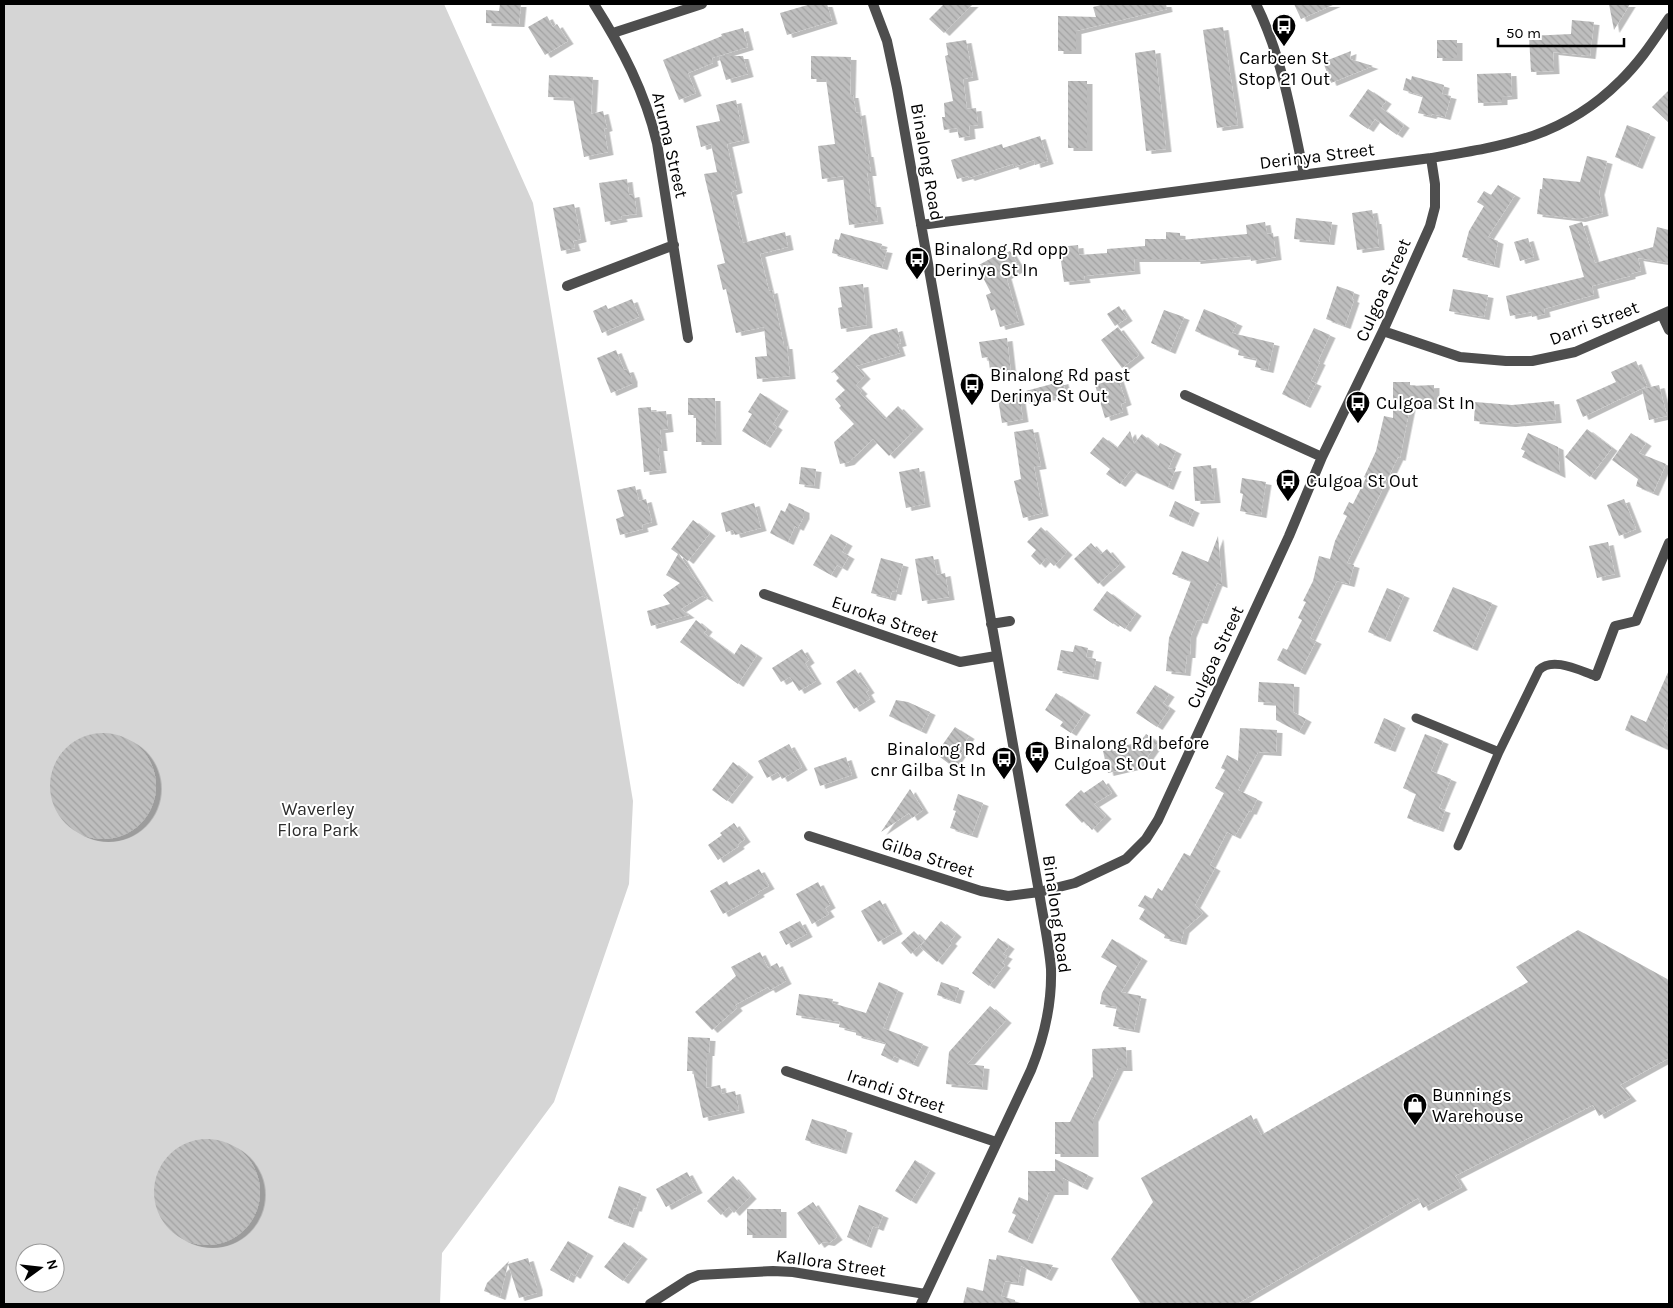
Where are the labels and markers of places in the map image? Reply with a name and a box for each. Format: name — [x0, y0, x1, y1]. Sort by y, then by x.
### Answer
bus stop icon: Carbeen St Stop 21 Out — [1271, 13, 1297, 47]
place label: Carbeen St Stop 21 Out — [1238, 47, 1330, 90]
place label: Binalong Rd opp Derinya St In — [934, 238, 1068, 281]
bus stop icon: Binalong Rd opp Derinya St In — [904, 246, 930, 280]
place label: Binalong Rd past Derinya St Out — [990, 364, 1130, 407]
bus stop icon: Binalong Rd past Derinya St Out — [959, 372, 985, 406]
bus stop icon: Culgoa St In — [1345, 390, 1371, 424]
place label: Culgoa St In — [1376, 392, 1475, 414]
bus stop icon: Culgoa St Out — [1275, 468, 1301, 502]
place label: Culgoa St Out — [1306, 470, 1419, 492]
place label: Binalong Rd before Culgoa St Out — [1054, 732, 1209, 775]
place label: Binalong Rd cnr Gilba St In — [870, 738, 986, 781]
bus stop icon: Binalong Rd before Culgoa St Out — [1024, 740, 1050, 774]
bus stop icon: Binalong Rd cnr Gilba St In — [991, 746, 1017, 780]
place label: Bunnings Warehouse — [1432, 1084, 1523, 1127]
shop icon: Bunnings Warehouse — [1402, 1092, 1428, 1126]

